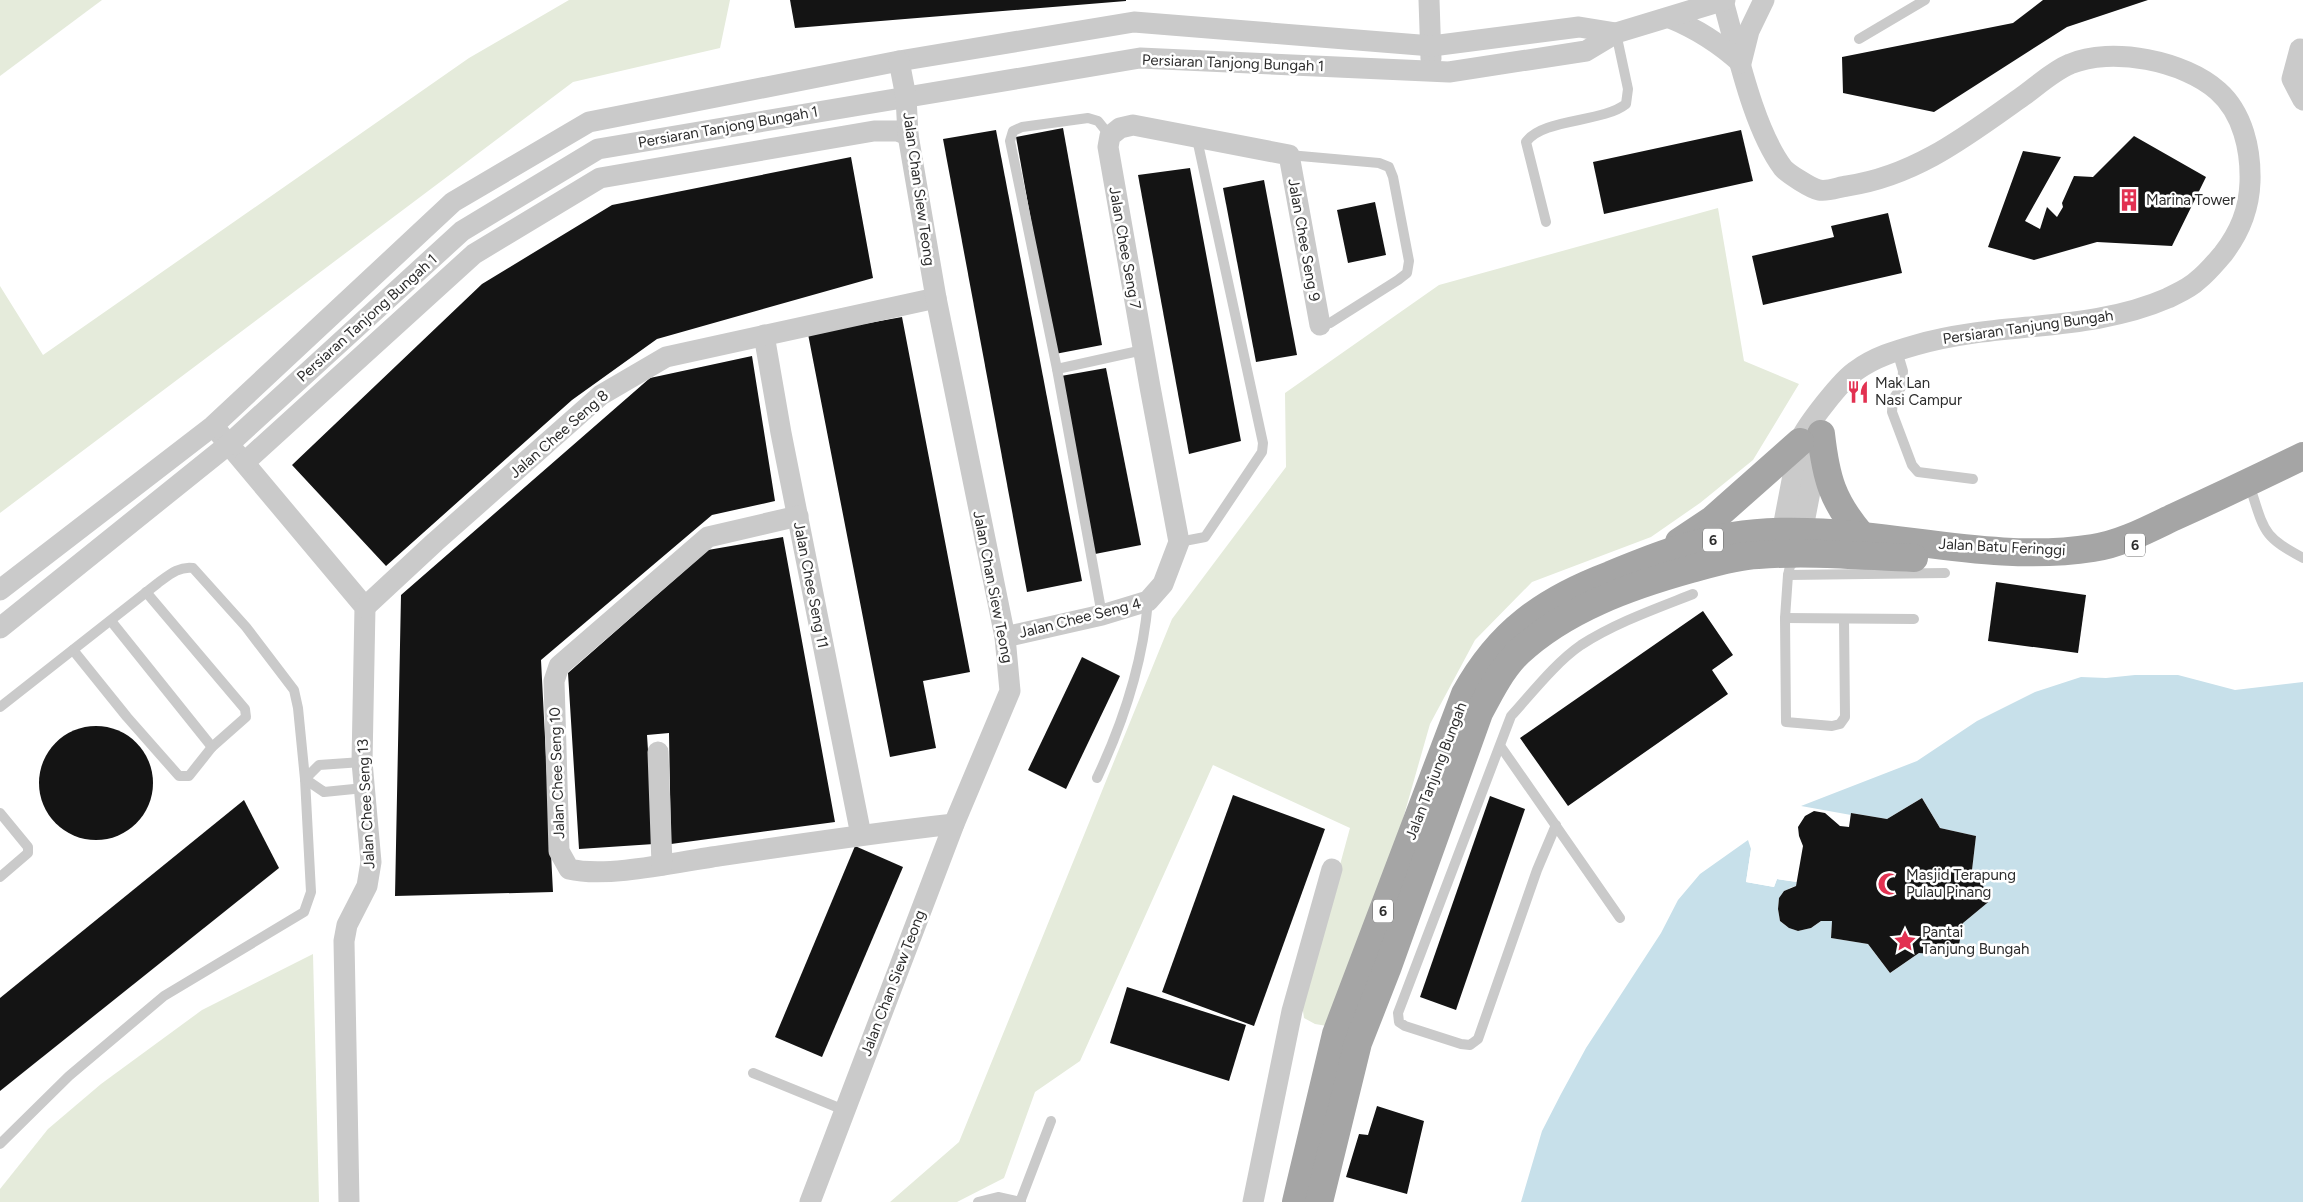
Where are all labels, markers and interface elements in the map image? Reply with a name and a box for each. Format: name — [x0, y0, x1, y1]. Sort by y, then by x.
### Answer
street label: Persiaran Tanjong Bungah 1 — [1142, 51, 1324, 75]
street label: Persiaran Tanjong Bungah 1 — [637, 102, 819, 152]
street label: Jalan Chan Siew Teong — [899, 111, 939, 267]
street label: Jalan Chee Seng 9 — [1284, 177, 1324, 303]
street label: Jalan Chee Seng 7 — [1105, 185, 1145, 311]
building icon: Marina Tower — [2116, 187, 2142, 213]
place label: Marina Tower — [2146, 191, 2235, 209]
street label: Persiaran Tanjong Bungah 1 — [293, 250, 441, 386]
street label: Persiaran Tanjung Bungah — [1942, 306, 2114, 348]
place label: Mak Lan Nasi Campur — [1875, 374, 1962, 409]
restaurant icon: Mak Lan Nasi Campur — [1845, 379, 1871, 405]
street label: Jalan Chee Seng 8 — [506, 386, 612, 482]
street label: Jalan Chan Siew Teong — [969, 509, 1017, 665]
street label: Jalan Chee Seng 11 — [790, 520, 832, 650]
road number: 6 — [1703, 528, 1723, 552]
road number: 6 — [2125, 534, 2145, 556]
street label: Jalan Batu Feringgi — [1938, 535, 2066, 559]
street label: Jalan Chee Seng 4 — [1017, 594, 1143, 642]
street label: Jalan Tanjung Bungah — [1401, 700, 1471, 842]
street label: Jalan Chee Seng 10 — [546, 707, 568, 839]
street label: Jalan Chee Seng 13 — [354, 738, 378, 870]
place label: Masjid Terapung Pulau Pinang — [1906, 866, 2016, 901]
mosque icon: Masjid Terapung Pulau Pinang — [1876, 871, 1902, 897]
road number: 6 — [1373, 899, 1393, 922]
street label: Jalan Chan Siew Teong — [857, 907, 929, 1059]
place label: Pantai Tanjung Bungah — [1922, 923, 2029, 958]
place icon: Pantai Tanjung Bungah — [1892, 928, 1918, 954]

